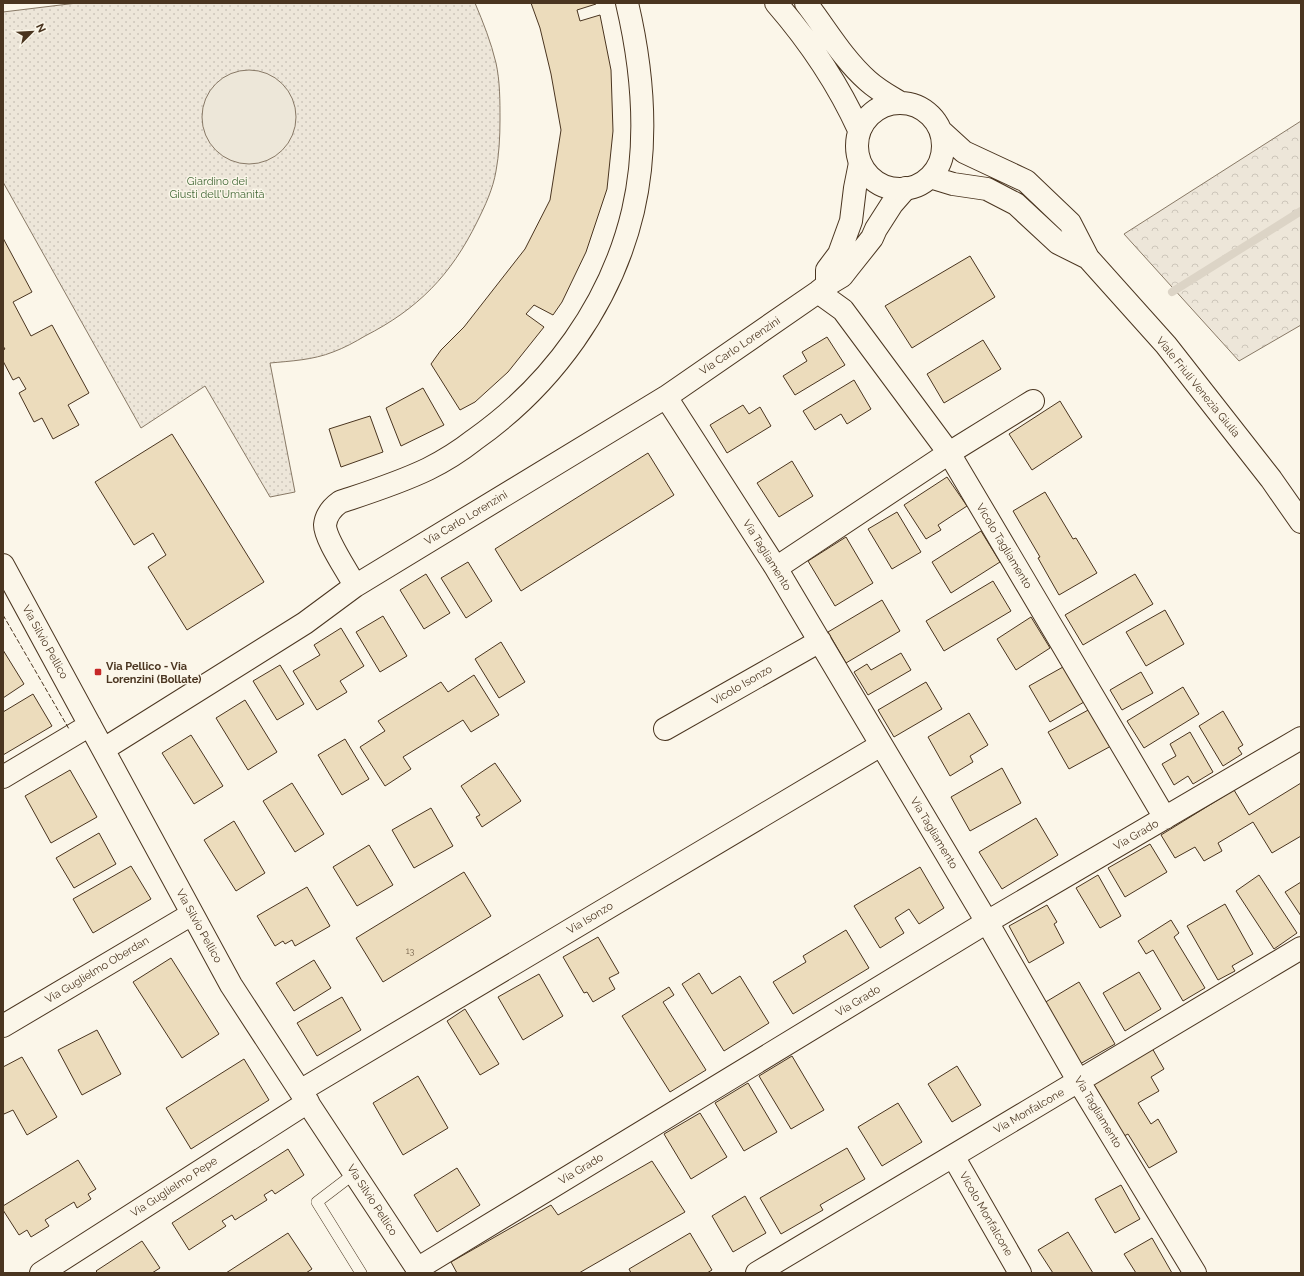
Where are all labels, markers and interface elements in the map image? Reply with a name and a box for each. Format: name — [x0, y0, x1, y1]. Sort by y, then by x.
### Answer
north arrow — [12, 12, 52, 52]
text: N — [33, 22, 48, 35]
park label: Giardino dei Giusti dell'Umanità — [169, 175, 265, 201]
street label: Via Carlo Lorenzini — [697, 314, 783, 378]
street label: Viale Friuli Venezia Giulia — [1153, 334, 1243, 440]
street label: Via Carlo Lorenzini — [422, 488, 510, 548]
street label: Vicolo Tagliamento — [973, 501, 1035, 591]
street label: Via Tagliamento — [740, 517, 794, 593]
street label: Via Silvio Pellico — [19, 603, 71, 682]
place label: Via Pellico - Via Lorenzini (Bollate) — [106, 660, 202, 686]
street label: Vicolo Isonzo — [710, 662, 775, 708]
marker: Via Pellico - Via Lorenzini (Bollate) — [93, 667, 103, 677]
street label: Via Tagliamento — [908, 795, 961, 872]
street label: Via Grado — [1111, 817, 1161, 853]
street label: Via Silvio Pellico — [173, 887, 225, 966]
street label: Via Isonzo — [565, 899, 616, 937]
street label: Via Guglielmo Oberdan — [43, 934, 151, 1006]
house number: 13 — [406, 946, 415, 956]
street label: Via Grado — [833, 982, 883, 1019]
street label: Via Tagliamento — [1072, 1074, 1125, 1151]
street label: Via Monfalcone — [991, 1085, 1067, 1136]
street label: Via Grado — [556, 1150, 606, 1187]
street label: Via Guglielmo Pepe — [128, 1154, 220, 1220]
street label: Via Silvio Pellico — [344, 1162, 400, 1238]
street label: Vicolo Monfalcone — [957, 1170, 1016, 1259]

